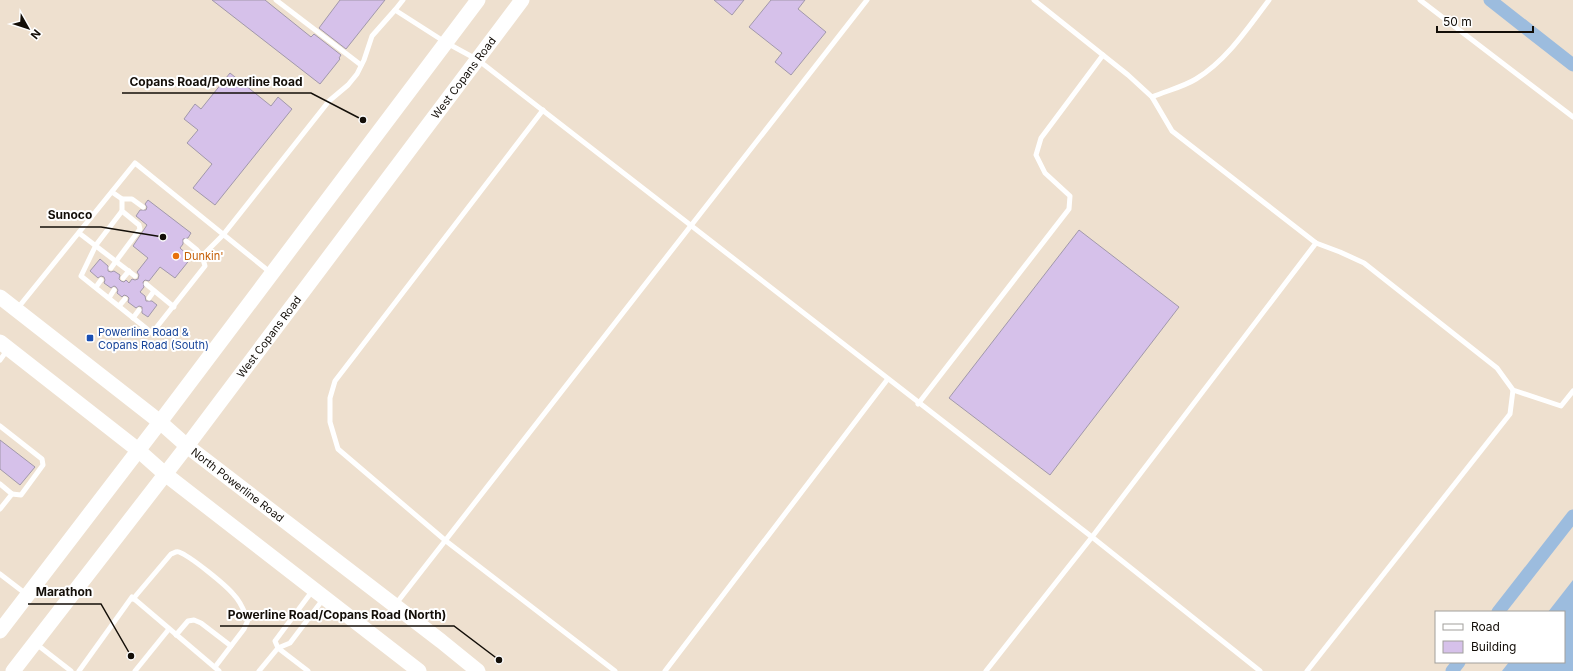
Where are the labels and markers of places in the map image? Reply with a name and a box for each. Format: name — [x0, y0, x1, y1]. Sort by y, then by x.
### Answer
callout: Copans Road/Powerline Road — [122, 69, 311, 93]
callout: Sunoco — [40, 203, 101, 227]
place label: Dunkin' — [184, 249, 223, 263]
marker: Dunkin' — [171, 251, 181, 261]
place label: Powerline Road & Copans Road (South) — [98, 325, 209, 352]
marker: Powerline Road & Copans Road (South) — [85, 333, 95, 343]
callout: Marathon — [28, 580, 101, 604]
callout: Powerline Road/Copans Road (North) — [220, 602, 454, 626]

